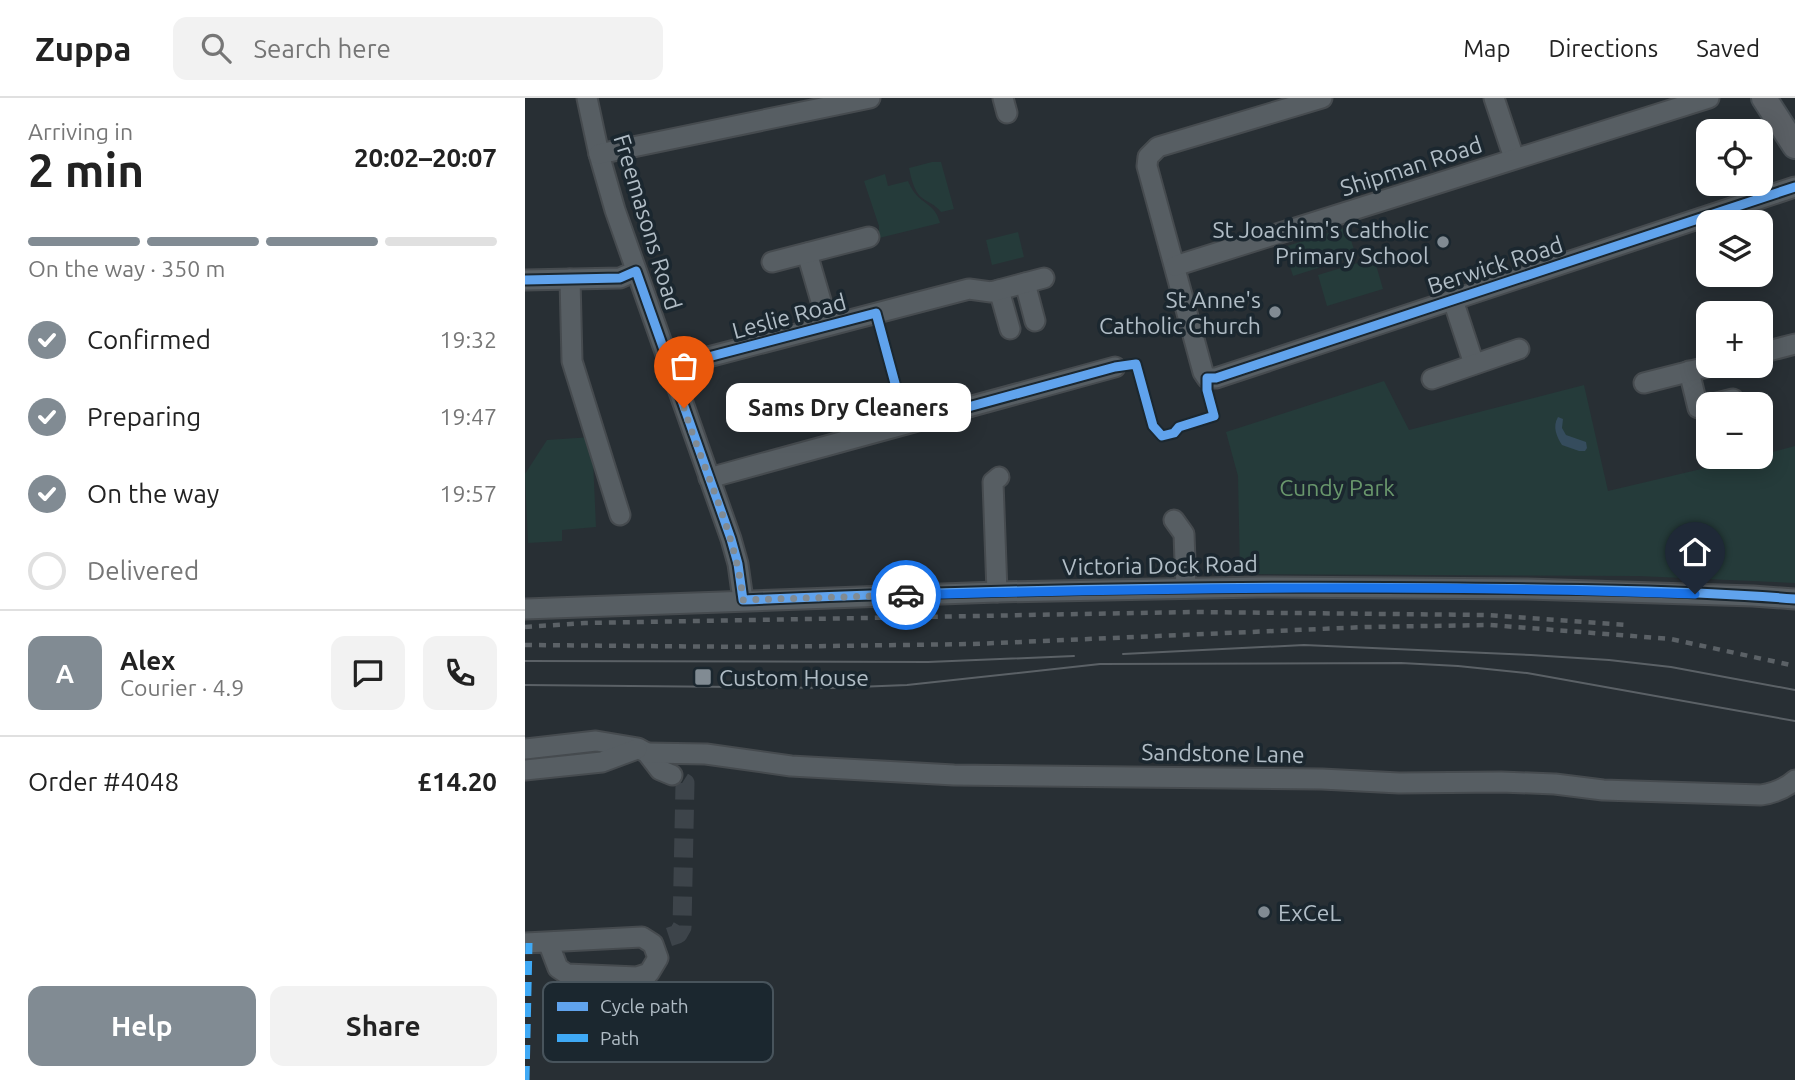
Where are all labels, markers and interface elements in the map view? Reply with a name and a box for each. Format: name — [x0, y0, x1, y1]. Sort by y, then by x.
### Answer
search box — [173, 17, 663, 80]
icon: search — [197, 29, 235, 67]
text: Zuppa — [35, 30, 131, 67]
text: Search here — [253, 34, 391, 63]
text: Map — [1463, 35, 1510, 62]
text: Directions — [1548, 35, 1658, 62]
text: Saved — [1696, 35, 1760, 62]
text: Arriving in — [28, 119, 133, 144]
map controls — [1696, 119, 1773, 469]
button: locate — [1696, 119, 1773, 196]
street label: Freemasons Road — [609, 131, 687, 313]
street label: Shipman Road — [1337, 131, 1485, 201]
text: 20:02–20:07 — [354, 143, 497, 172]
text: 2 min — [28, 144, 144, 196]
button: layers — [1696, 210, 1773, 287]
place label: St Joachim's Catholic Primary School — [1212, 217, 1429, 268]
street label: Berwick Road — [1424, 231, 1566, 299]
marker: St Joachim's Catholic Primary School — [1435, 234, 1451, 250]
text: On the way · 350 m — [28, 256, 225, 281]
place label: St Anne's Catholic Church — [1099, 287, 1261, 338]
street label: Leslie Road — [729, 289, 849, 343]
button: + — [1696, 301, 1773, 378]
marker: St Anne's Catholic Church — [1267, 304, 1283, 320]
icon: check — [28, 321, 66, 359]
text: Confirmed — [87, 325, 211, 354]
text: 19:32 — [439, 327, 497, 352]
pin — [654, 336, 714, 408]
icon: bag — [665, 347, 703, 385]
callout: Sams Dry Cleaners — [726, 384, 971, 432]
button: − — [1696, 392, 1773, 469]
text: Sams Dry Cleaners — [748, 395, 949, 420]
icon: check — [28, 398, 66, 436]
text: Preparing — [87, 402, 201, 431]
text: 19:47 — [439, 404, 497, 429]
icon: check — [28, 475, 66, 513]
park label: Cundy Park — [1279, 475, 1395, 500]
text: On the way — [87, 479, 219, 508]
text: 19:57 — [439, 481, 497, 506]
pin — [1665, 522, 1725, 594]
icon: home — [1676, 533, 1714, 571]
street label: Victoria Dock Road — [1062, 551, 1258, 579]
text: Delivered — [87, 556, 199, 585]
courier — [871, 560, 941, 630]
icon: car — [887, 576, 925, 614]
button: chat — [331, 636, 405, 710]
button: phone — [423, 636, 497, 710]
text: Alex — [120, 646, 175, 675]
text: A — [56, 659, 74, 688]
place label: Custom House — [719, 665, 869, 690]
marker: Custom House — [693, 667, 713, 687]
text: Courier · 4.9 — [120, 675, 244, 700]
street label: Sandstone Lane — [1141, 739, 1305, 767]
text: Order #4048 — [28, 767, 179, 796]
text: £14.20 — [417, 767, 497, 796]
place label: ExCeL — [1278, 900, 1342, 925]
marker: ExCeL — [1256, 904, 1272, 920]
legend — [543, 982, 773, 1062]
button: Help — [28, 986, 256, 1066]
button: Share — [270, 986, 497, 1066]
text: Cycle path — [600, 995, 689, 1017]
text: Path — [600, 1027, 639, 1049]

